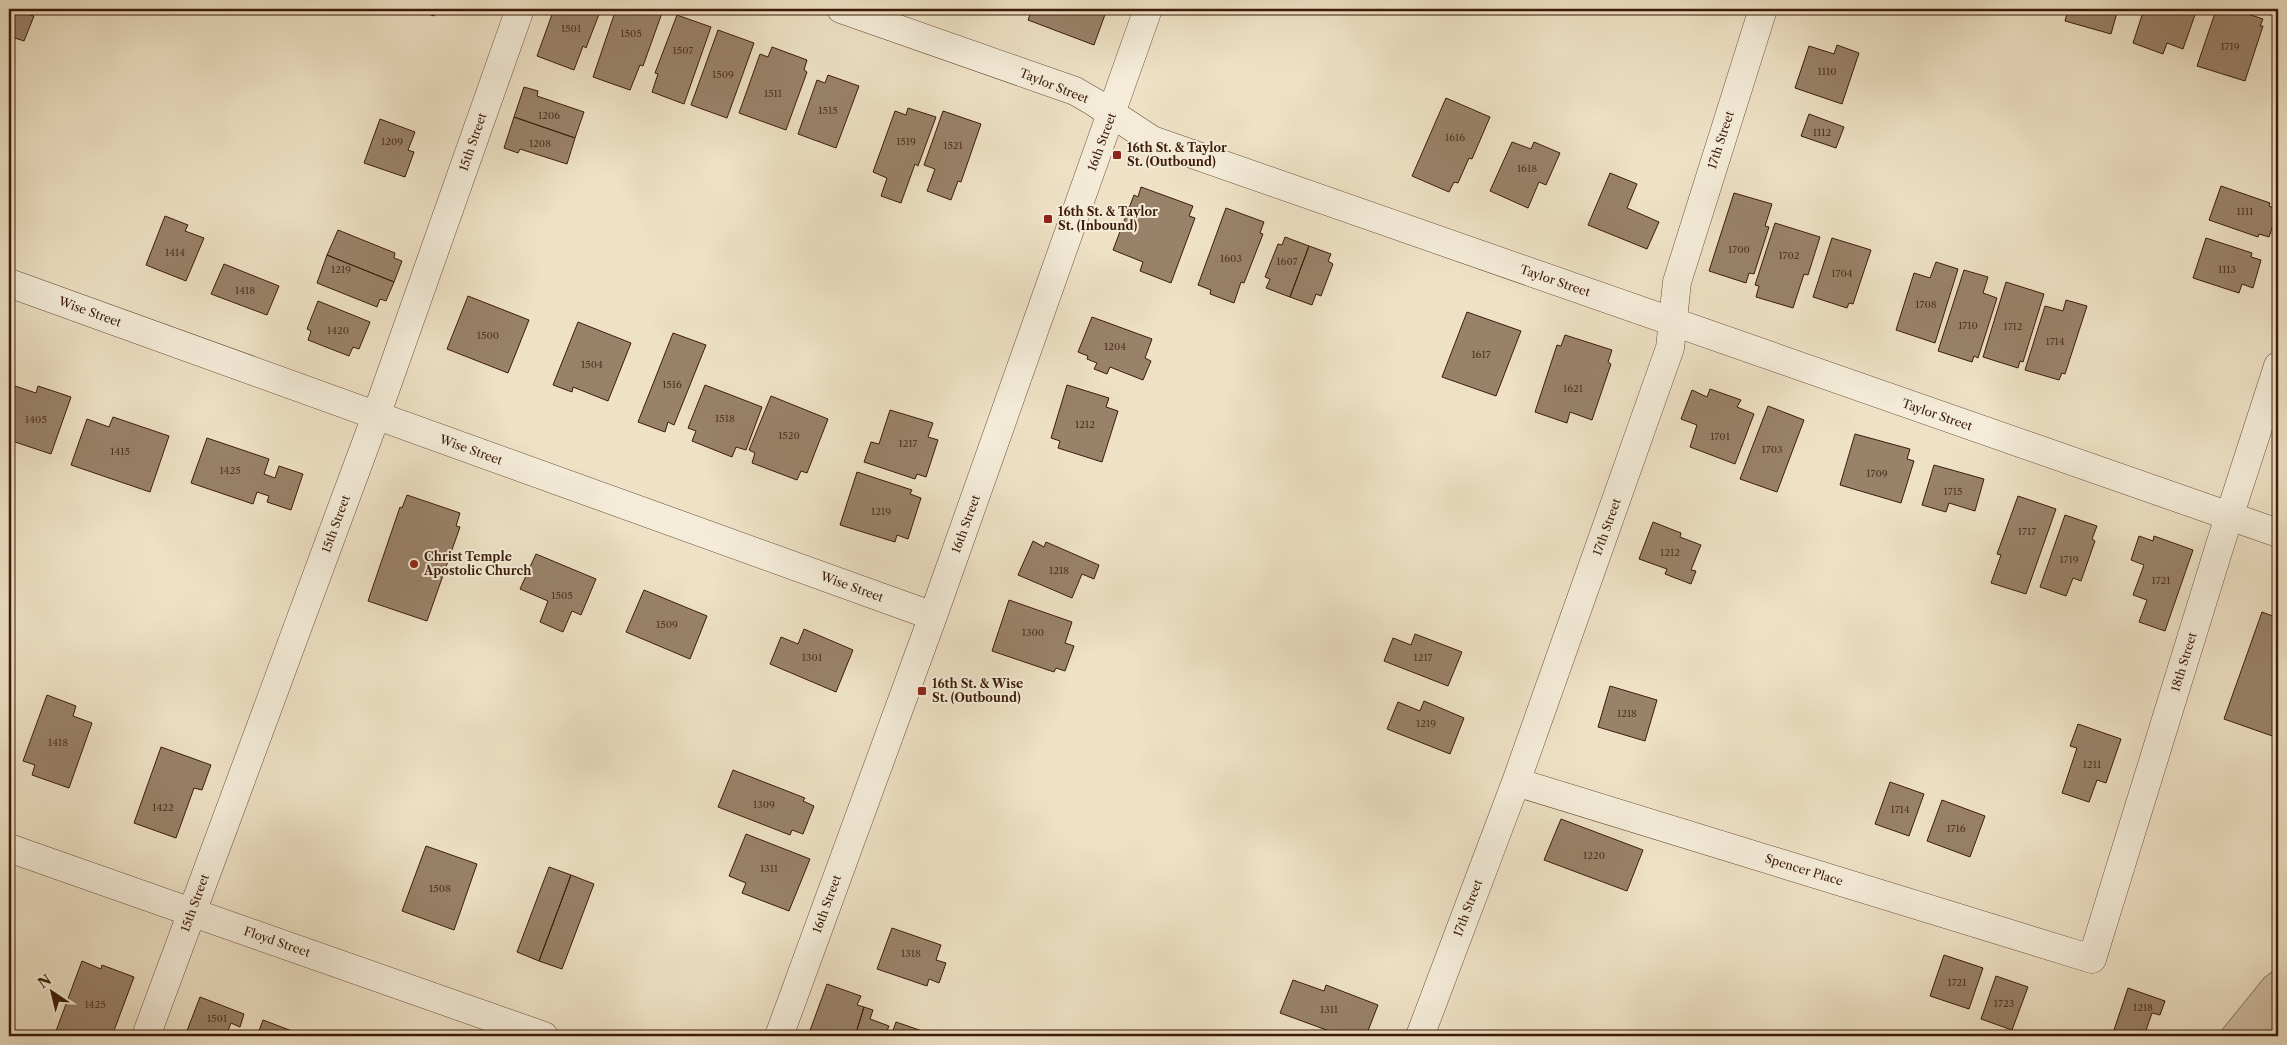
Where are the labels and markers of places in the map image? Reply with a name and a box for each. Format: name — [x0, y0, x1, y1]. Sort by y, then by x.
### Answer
place label: 16th St. & Taylor St. (Outbound) — [1127, 140, 1227, 169]
marker: 16th St. & Taylor St. (Outbound) — [1111, 149, 1123, 161]
place label: 16th St. & Taylor St. (Inbound) — [1058, 204, 1158, 233]
marker: 16th St. & Taylor St. (Inbound) — [1042, 213, 1054, 225]
place label: Christ Temple Apostolic Church — [423, 549, 532, 578]
marker: Christ Temple Apostolic Church — [408, 558, 420, 570]
place label: 16th St. & Wise St. (Outbound) — [932, 676, 1023, 705]
marker: 16th St. & Wise St. (Outbound) — [916, 685, 928, 697]

